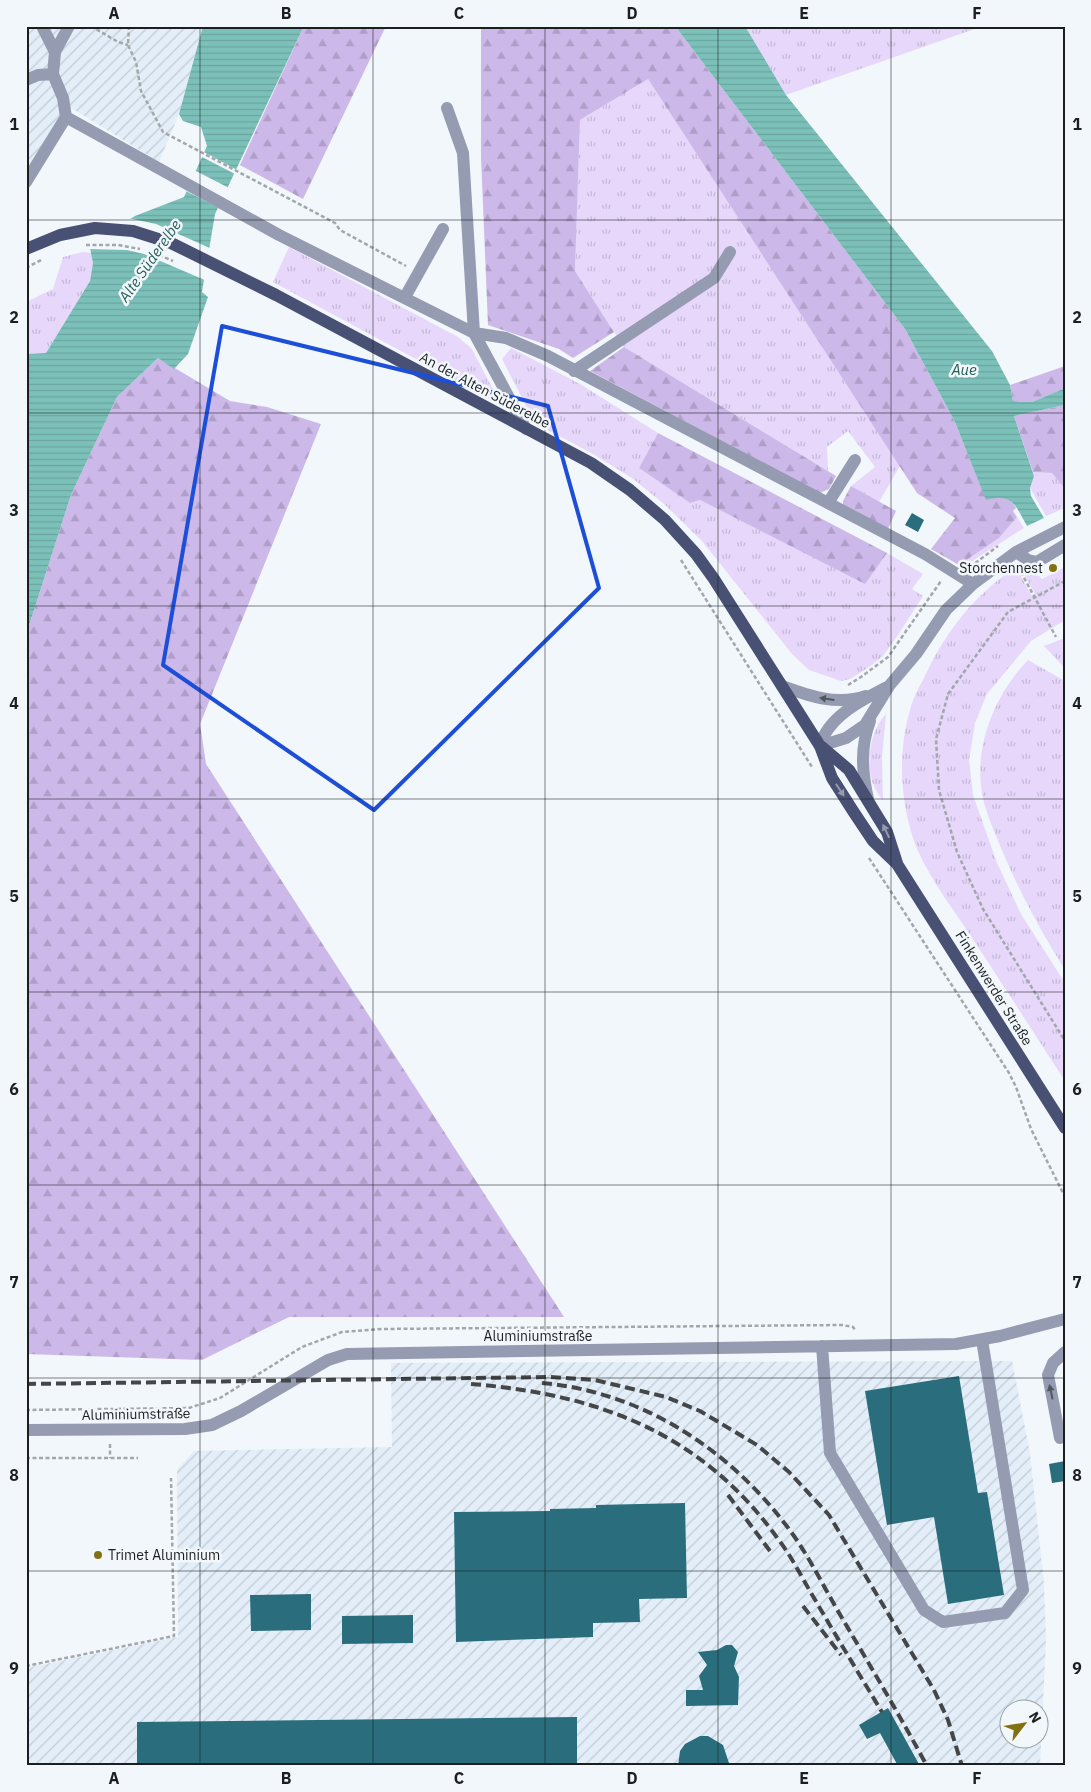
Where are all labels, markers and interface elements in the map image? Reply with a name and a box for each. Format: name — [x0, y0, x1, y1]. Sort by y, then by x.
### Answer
text: A — [109, 3, 120, 23]
text: B — [281, 3, 292, 23]
text: C — [454, 3, 464, 23]
text: D — [626, 3, 638, 23]
text: E — [799, 3, 809, 23]
text: F — [972, 3, 982, 23]
text: 1 — [9, 114, 19, 134]
text: 1 — [1072, 114, 1082, 134]
water label: Alte Süderelbe — [114, 216, 185, 306]
text: 2 — [9, 307, 19, 327]
text: 2 — [1072, 307, 1082, 327]
street label: An der Alten Süderelbe — [417, 348, 554, 432]
water label: Aue — [950, 360, 977, 379]
text: 3 — [9, 500, 19, 520]
text: 3 — [1072, 500, 1082, 520]
place label: Storchennest — [959, 559, 1043, 577]
marker: Storchennest — [1047, 562, 1059, 574]
text: 4 — [9, 693, 19, 713]
text: 4 — [1072, 693, 1082, 713]
one-way arrow — [818, 695, 834, 703]
one-way arrow — [835, 783, 845, 797]
one-way arrow — [881, 824, 889, 838]
text: 5 — [9, 886, 19, 906]
text: 5 — [1072, 886, 1082, 906]
street label: Finkenwerder Straße — [951, 927, 1037, 1049]
text: 6 — [9, 1079, 19, 1099]
text: 6 — [1072, 1079, 1082, 1099]
text: 7 — [9, 1272, 19, 1292]
text: 7 — [1072, 1272, 1082, 1292]
street label: Aluminiumstraße — [484, 1327, 593, 1345]
one-way arrow — [1047, 1385, 1055, 1400]
street label: Aluminiumstraße — [81, 1404, 191, 1424]
text: 8 — [9, 1465, 19, 1485]
text: 8 — [1072, 1465, 1082, 1485]
place label: Trimet Aluminium — [108, 1546, 220, 1564]
marker: Trimet Aluminium — [92, 1549, 104, 1561]
text: 9 — [9, 1658, 19, 1678]
text: 9 — [1072, 1658, 1082, 1678]
north arrow — [998, 1700, 1048, 1750]
text: N — [1025, 1708, 1045, 1726]
text: A — [109, 1768, 120, 1788]
text: B — [281, 1768, 292, 1788]
text: C — [454, 1768, 464, 1788]
text: D — [626, 1768, 638, 1788]
text: E — [799, 1768, 809, 1788]
text: F — [972, 1768, 982, 1788]

